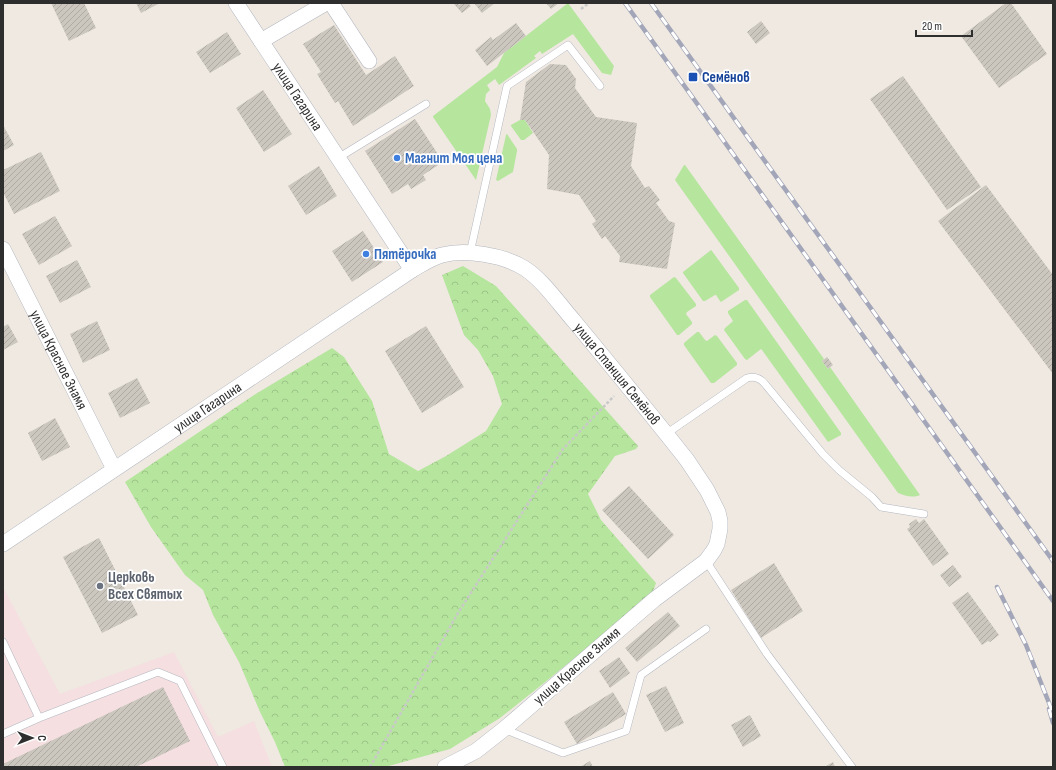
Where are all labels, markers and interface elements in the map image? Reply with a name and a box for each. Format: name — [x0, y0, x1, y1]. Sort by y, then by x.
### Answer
scale bar — [916, 12, 972, 38]
text: 20 m — [922, 19, 942, 34]
street label: улица Гагарина — [268, 59, 327, 134]
place label: Семёнов — [702, 68, 750, 87]
marker: Семёнов — [687, 71, 699, 83]
place label: Магнит Моя цена — [405, 149, 502, 168]
marker: Магнит Моя цена — [392, 153, 402, 163]
place label: Пятёрочка — [374, 245, 436, 264]
marker: Пятёрочка — [361, 249, 371, 259]
street label: улица Красное Знамя — [26, 307, 92, 413]
street label: улица Станция Семёнов — [570, 319, 665, 429]
street label: улица Гагарина — [170, 377, 245, 437]
place label: Церковь Всех Святых — [108, 568, 183, 604]
marker: Церковь Всех Святых — [95, 581, 105, 591]
street label: улица Красное Знамя — [530, 623, 624, 709]
north arrow — [12, 718, 52, 758]
text: С — [35, 735, 48, 741]

